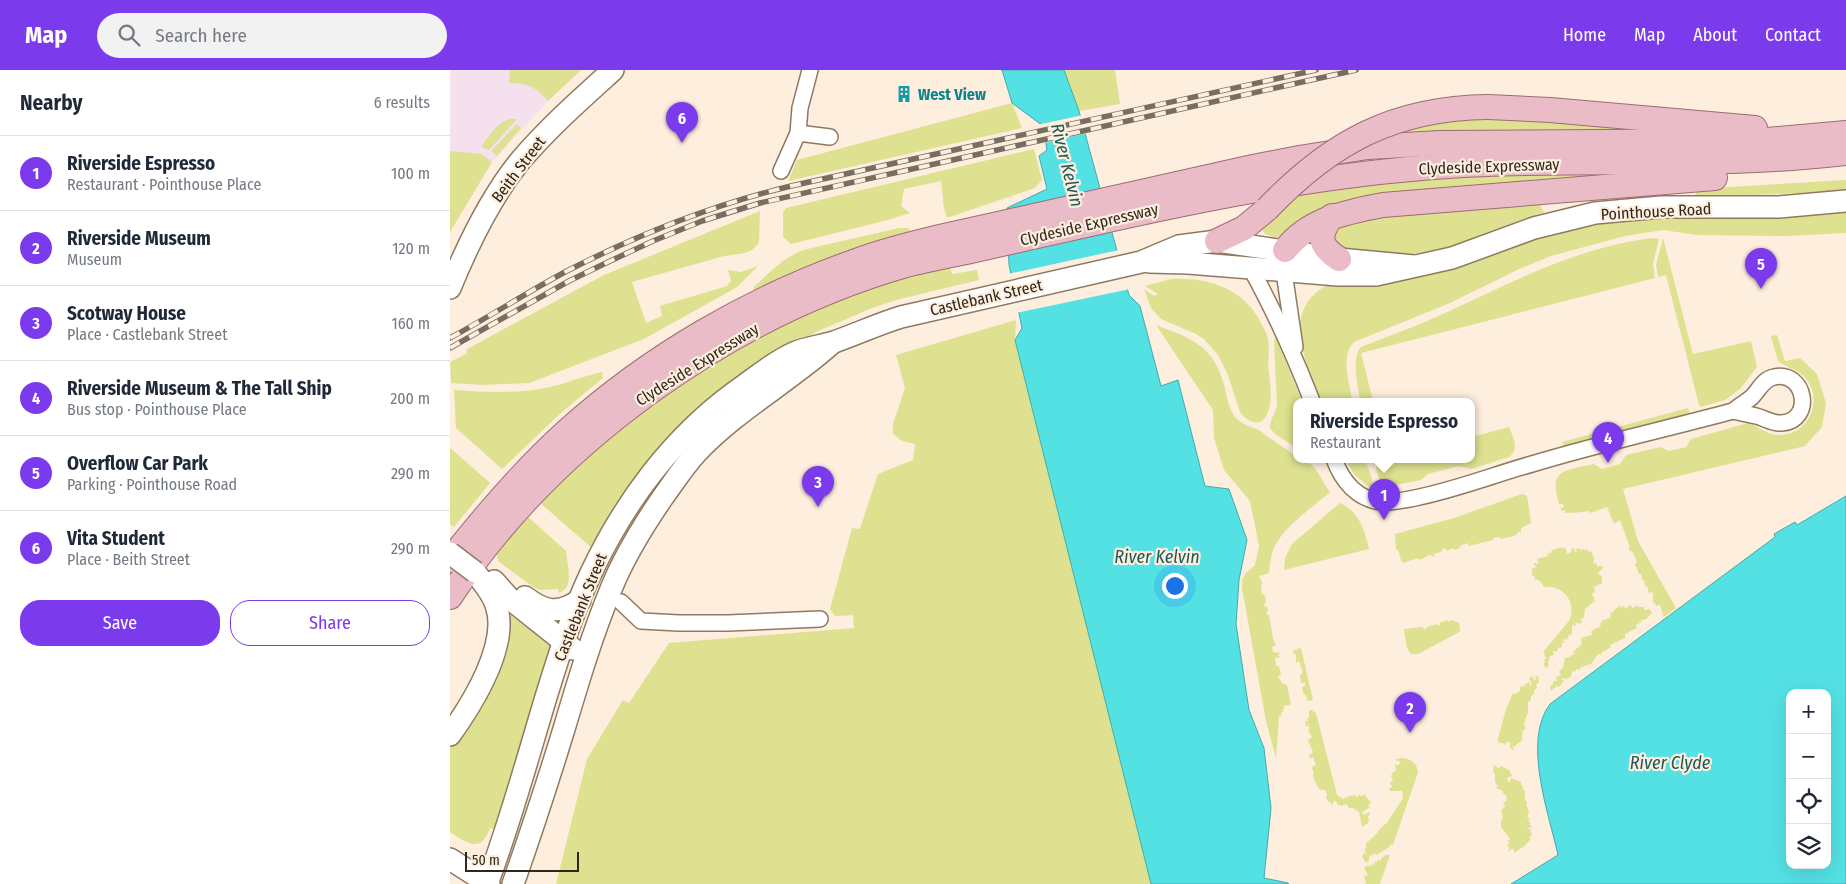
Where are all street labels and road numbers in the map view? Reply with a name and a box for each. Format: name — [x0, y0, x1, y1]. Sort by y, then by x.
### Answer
street label: Beith Street — [488, 132, 550, 206]
street label: Clydeside Expressway — [1418, 155, 1561, 178]
street label: Clydeside Expressway — [1018, 199, 1161, 250]
street label: Pointhouse Road — [1600, 199, 1712, 224]
street label: Castlebank Street — [928, 275, 1045, 320]
street label: Clydeside Expressway — [632, 319, 763, 410]
street label: Castlebank Street — [550, 550, 611, 664]

